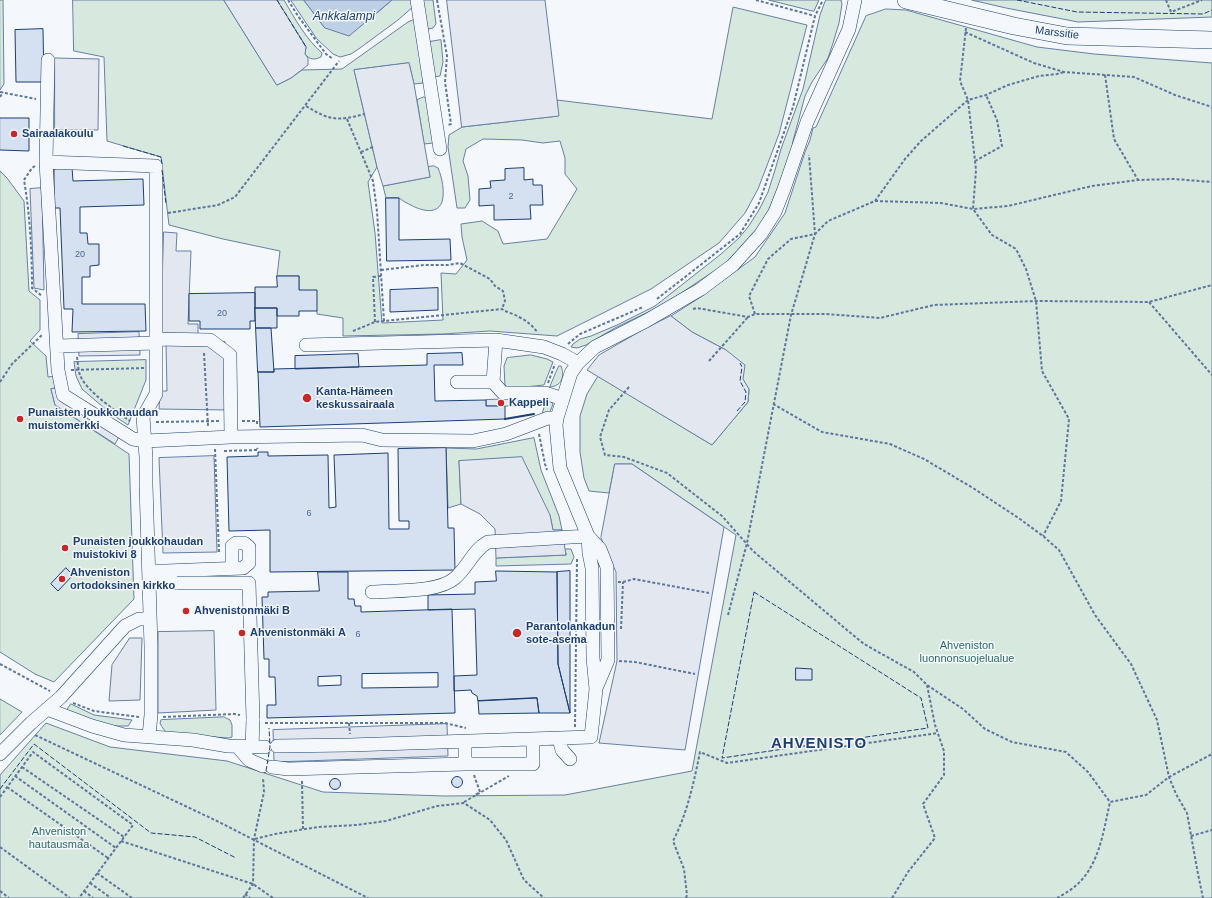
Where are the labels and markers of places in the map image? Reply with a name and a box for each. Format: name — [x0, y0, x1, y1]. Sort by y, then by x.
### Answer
place label: Sairaalakoulu — [22, 127, 94, 141]
marker: Sairaalakoulu — [9, 129, 19, 139]
place label: Kanta-Hämeen keskussairaala — [316, 385, 394, 411]
marker: Kanta-Hämeen keskussairaala — [301, 392, 313, 404]
place label: Kappeli — [509, 396, 549, 410]
marker: Kappeli — [496, 398, 506, 408]
place label: Punaisten joukkohaudan muistomerkki — [28, 406, 158, 432]
marker: Punaisten joukkohaudan muistomerkki — [15, 414, 25, 424]
place label: Punaisten joukkohaudan muistokivi 8 — [73, 535, 203, 561]
marker: Punaisten joukkohaudan muistokivi 8 — [60, 543, 70, 553]
place label: Ahveniston ortodoksinen kirkko — [70, 566, 175, 592]
marker: Ahveniston ortodoksinen kirkko — [57, 574, 67, 584]
place label: Ahvenistonmäki B — [194, 604, 290, 618]
marker: Ahvenistonmäki B — [181, 606, 191, 616]
place label: Parantolankadun sote-asema — [526, 620, 615, 646]
place label: Ahvenistonmäki A — [250, 626, 346, 640]
marker: Parantolankadun sote-asema — [511, 627, 523, 639]
marker: Ahvenistonmäki A — [237, 628, 247, 638]

